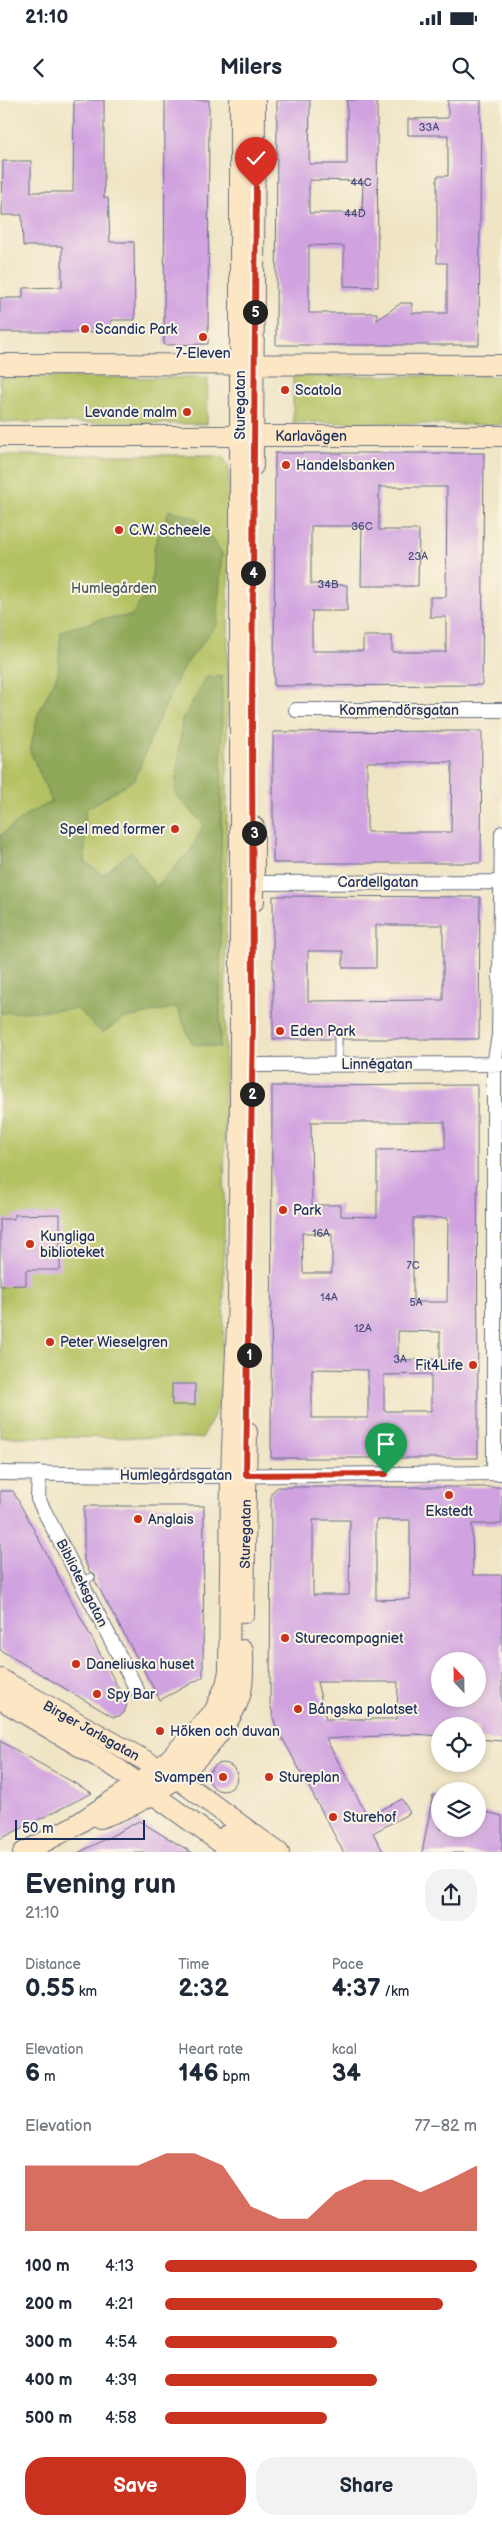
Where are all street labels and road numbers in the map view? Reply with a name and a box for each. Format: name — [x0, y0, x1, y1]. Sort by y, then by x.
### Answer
street label: Sturegatan — [232, 370, 249, 440]
street label: Karlavägen — [275, 428, 347, 445]
street label: Kommendörsgatan — [339, 702, 459, 719]
street label: Cardellgatan — [338, 874, 419, 891]
street label: Linnégatan — [341, 1056, 413, 1073]
street label: Humlegårdsgatan — [120, 1467, 232, 1484]
street label: Sturegatan — [236, 1499, 254, 1569]
street label: Biblioteksgatan — [52, 1536, 112, 1630]
street label: Birger Jarlsgatan — [40, 1697, 143, 1764]

